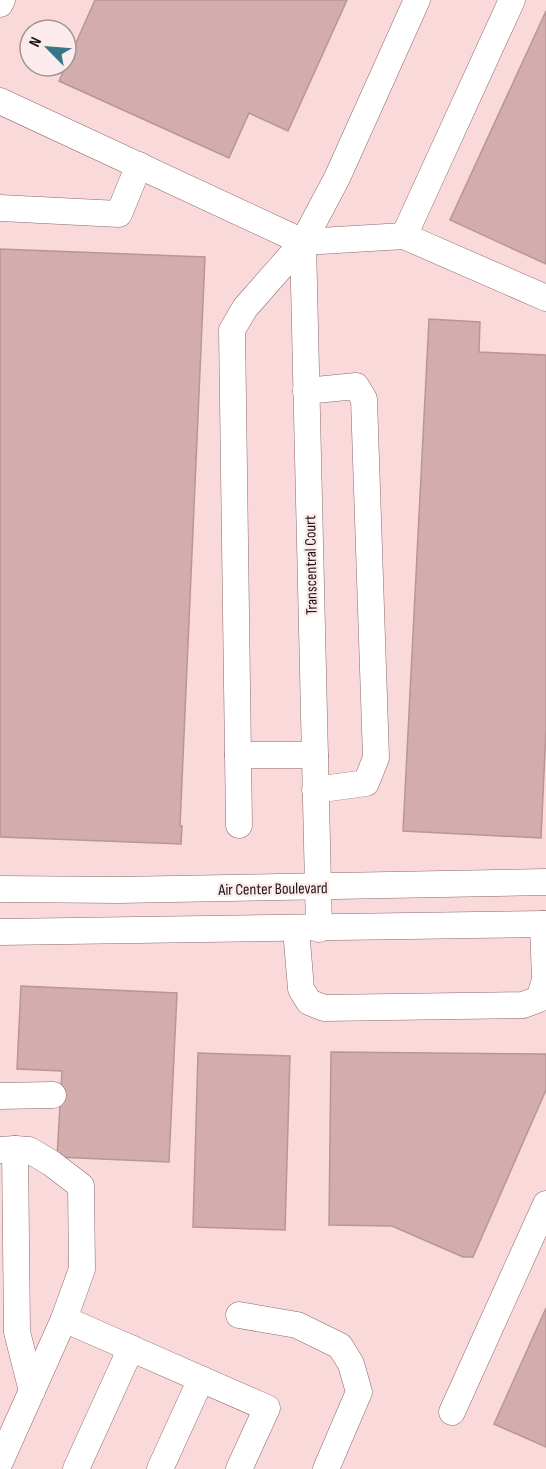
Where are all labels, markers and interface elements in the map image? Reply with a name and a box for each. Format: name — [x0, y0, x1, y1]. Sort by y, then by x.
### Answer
north arrow — [18, 18, 78, 78]
text: N — [25, 34, 46, 50]
street label: Transcentral Court — [301, 515, 322, 615]
street label: Air Center Boulevard — [217, 879, 328, 900]

